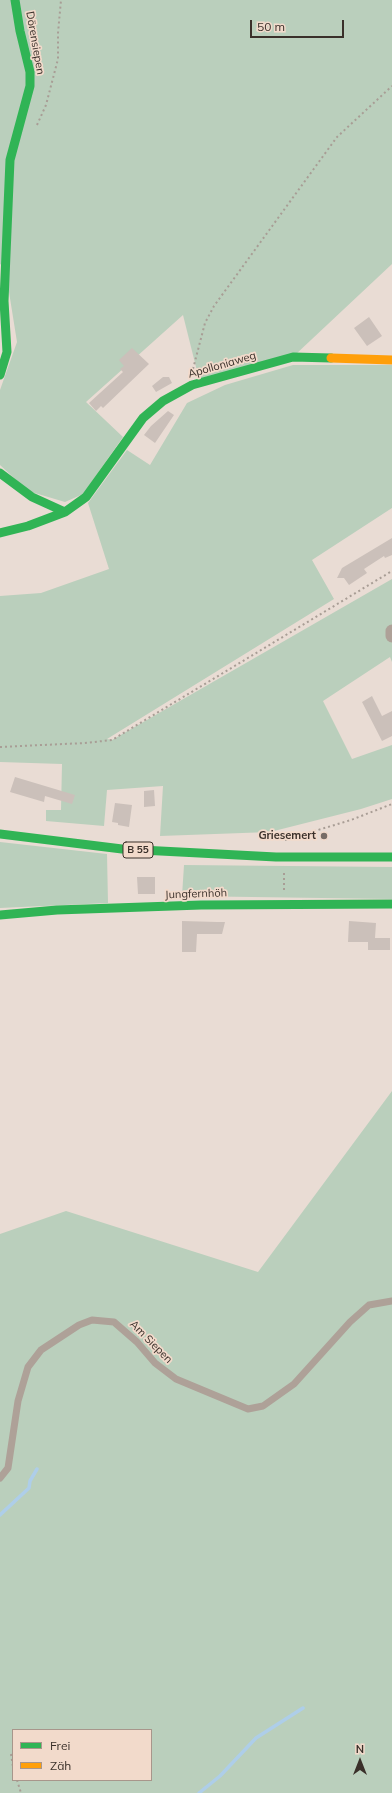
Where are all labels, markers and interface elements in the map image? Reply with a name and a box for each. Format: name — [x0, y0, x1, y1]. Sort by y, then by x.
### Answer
street label: Dörensiepen — [23, 10, 47, 76]
scale bar — [252, 12, 346, 38]
text: 50 m — [257, 19, 285, 34]
street label: Apolloniaweg — [186, 349, 258, 381]
place label: Griesemert — [258, 829, 316, 843]
marker: Griesemert — [319, 831, 329, 841]
road number: B 55 — [123, 842, 153, 858]
street label: Jungfernhöh — [165, 886, 227, 902]
street label: Am Siepen — [127, 1318, 175, 1366]
legend — [12, 1729, 152, 1781]
text: Frei — [50, 1738, 70, 1753]
north arrow — [340, 1741, 380, 1781]
text: N — [356, 1742, 364, 1756]
text: Zäh — [50, 1758, 71, 1773]

